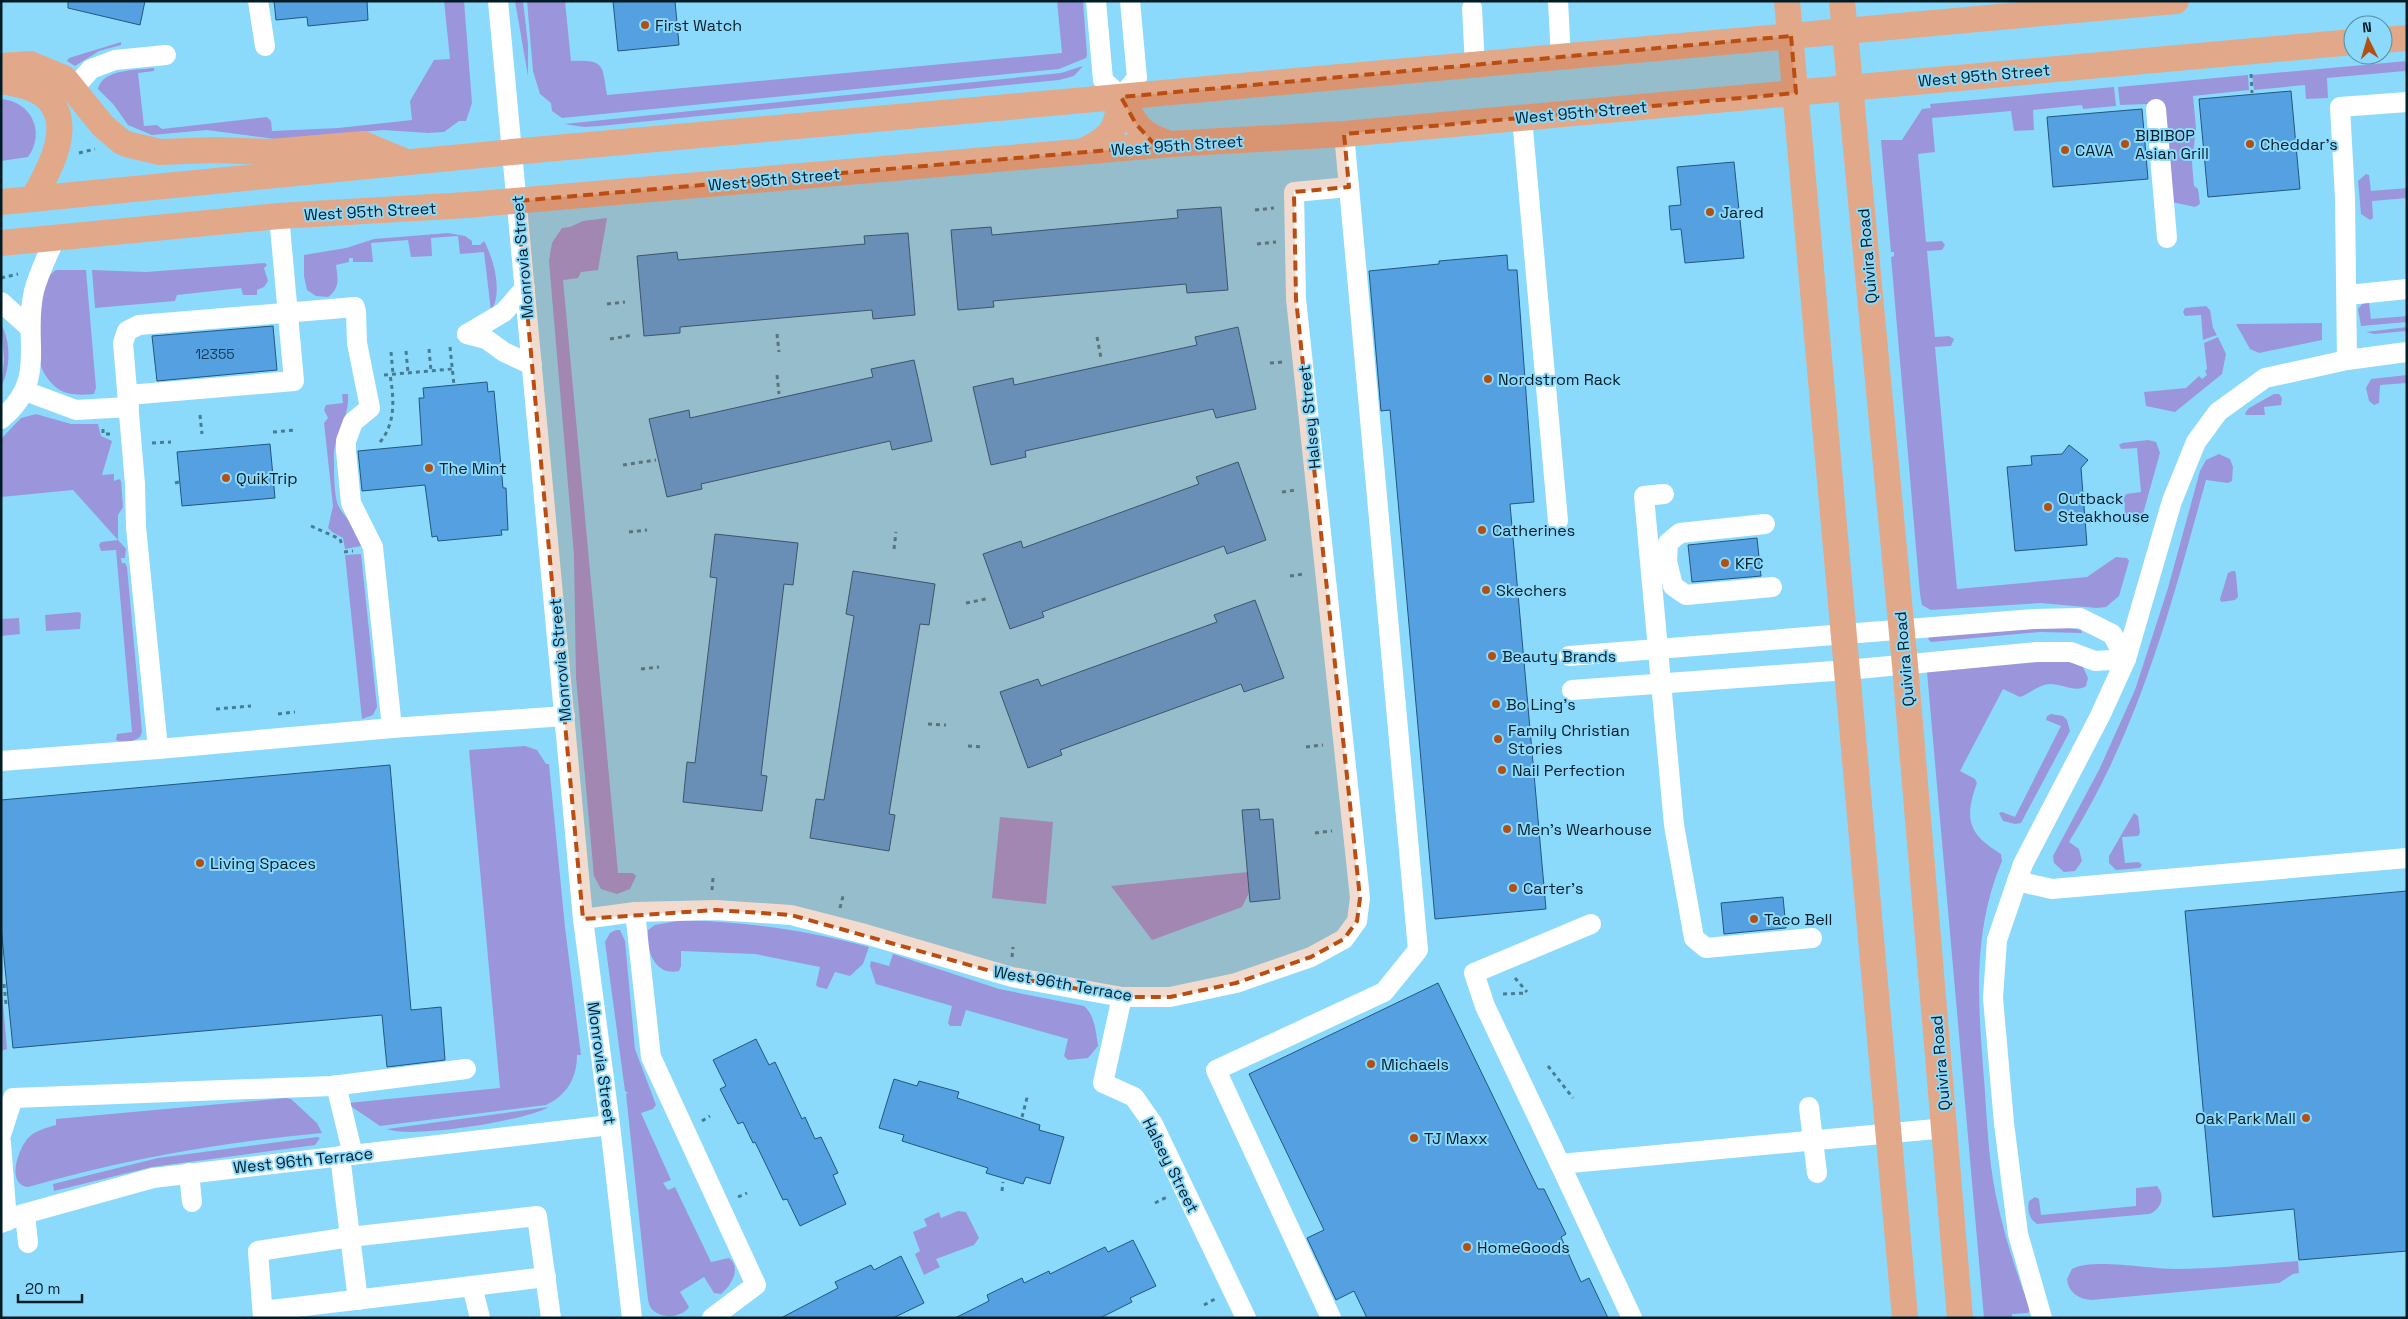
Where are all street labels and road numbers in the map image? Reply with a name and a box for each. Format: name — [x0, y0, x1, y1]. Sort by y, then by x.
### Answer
street label: West 95th Street — [1917, 59, 2051, 92]
street label: West 95th Street — [1514, 96, 1648, 129]
street label: West 95th Street — [1110, 130, 1244, 161]
street label: West 95th Street — [707, 163, 841, 196]
street label: Monrovia Street — [507, 194, 538, 319]
street label: West 95th Street — [303, 198, 437, 225]
street label: Quivira Road — [1853, 208, 1882, 304]
street label: Halsey Street — [1294, 364, 1325, 470]
street label: Monrovia Street — [545, 597, 576, 722]
street label: Quivira Road — [1890, 611, 1919, 707]
street label: West 96th Terrace — [992, 961, 1134, 1006]
street label: Monrovia Street — [583, 1000, 621, 1126]
street label: Quivira Road — [1926, 1015, 1955, 1111]
street label: Halsey Street — [1138, 1114, 1204, 1216]
street label: West 96th Terrace — [232, 1143, 374, 1178]

